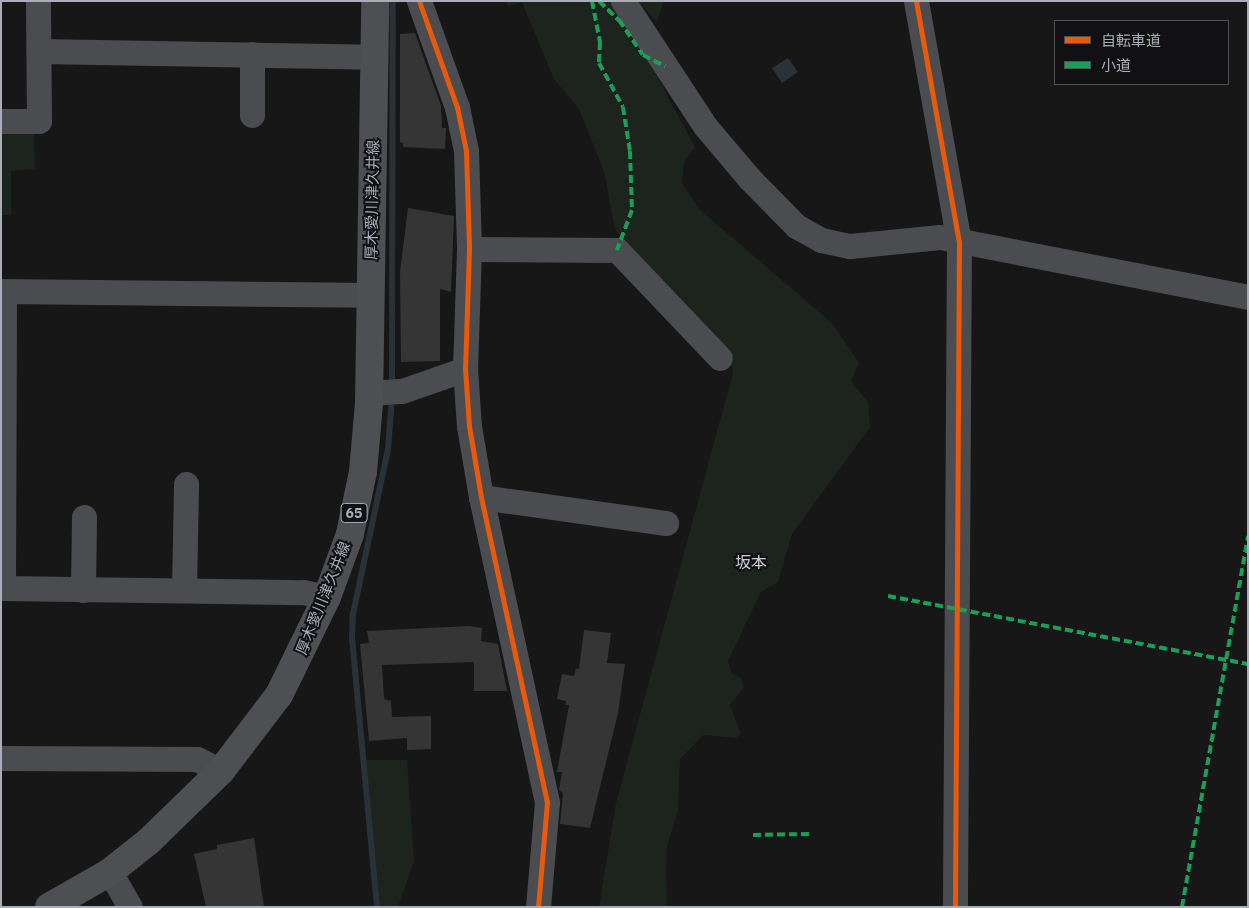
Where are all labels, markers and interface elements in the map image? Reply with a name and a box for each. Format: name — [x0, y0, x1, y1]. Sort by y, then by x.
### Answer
legend — [1054, 20, 1229, 85]
text: 自転車道 — [1101, 31, 1161, 50]
text: 小道 — [1101, 56, 1131, 75]
street label: 厚木愛川津久井線 — [362, 140, 382, 260]
road number: 65 — [340, 502, 368, 524]
street label: 厚木愛川津久井線 — [292, 539, 354, 657]
district label: 坂本 — [735, 552, 767, 572]

